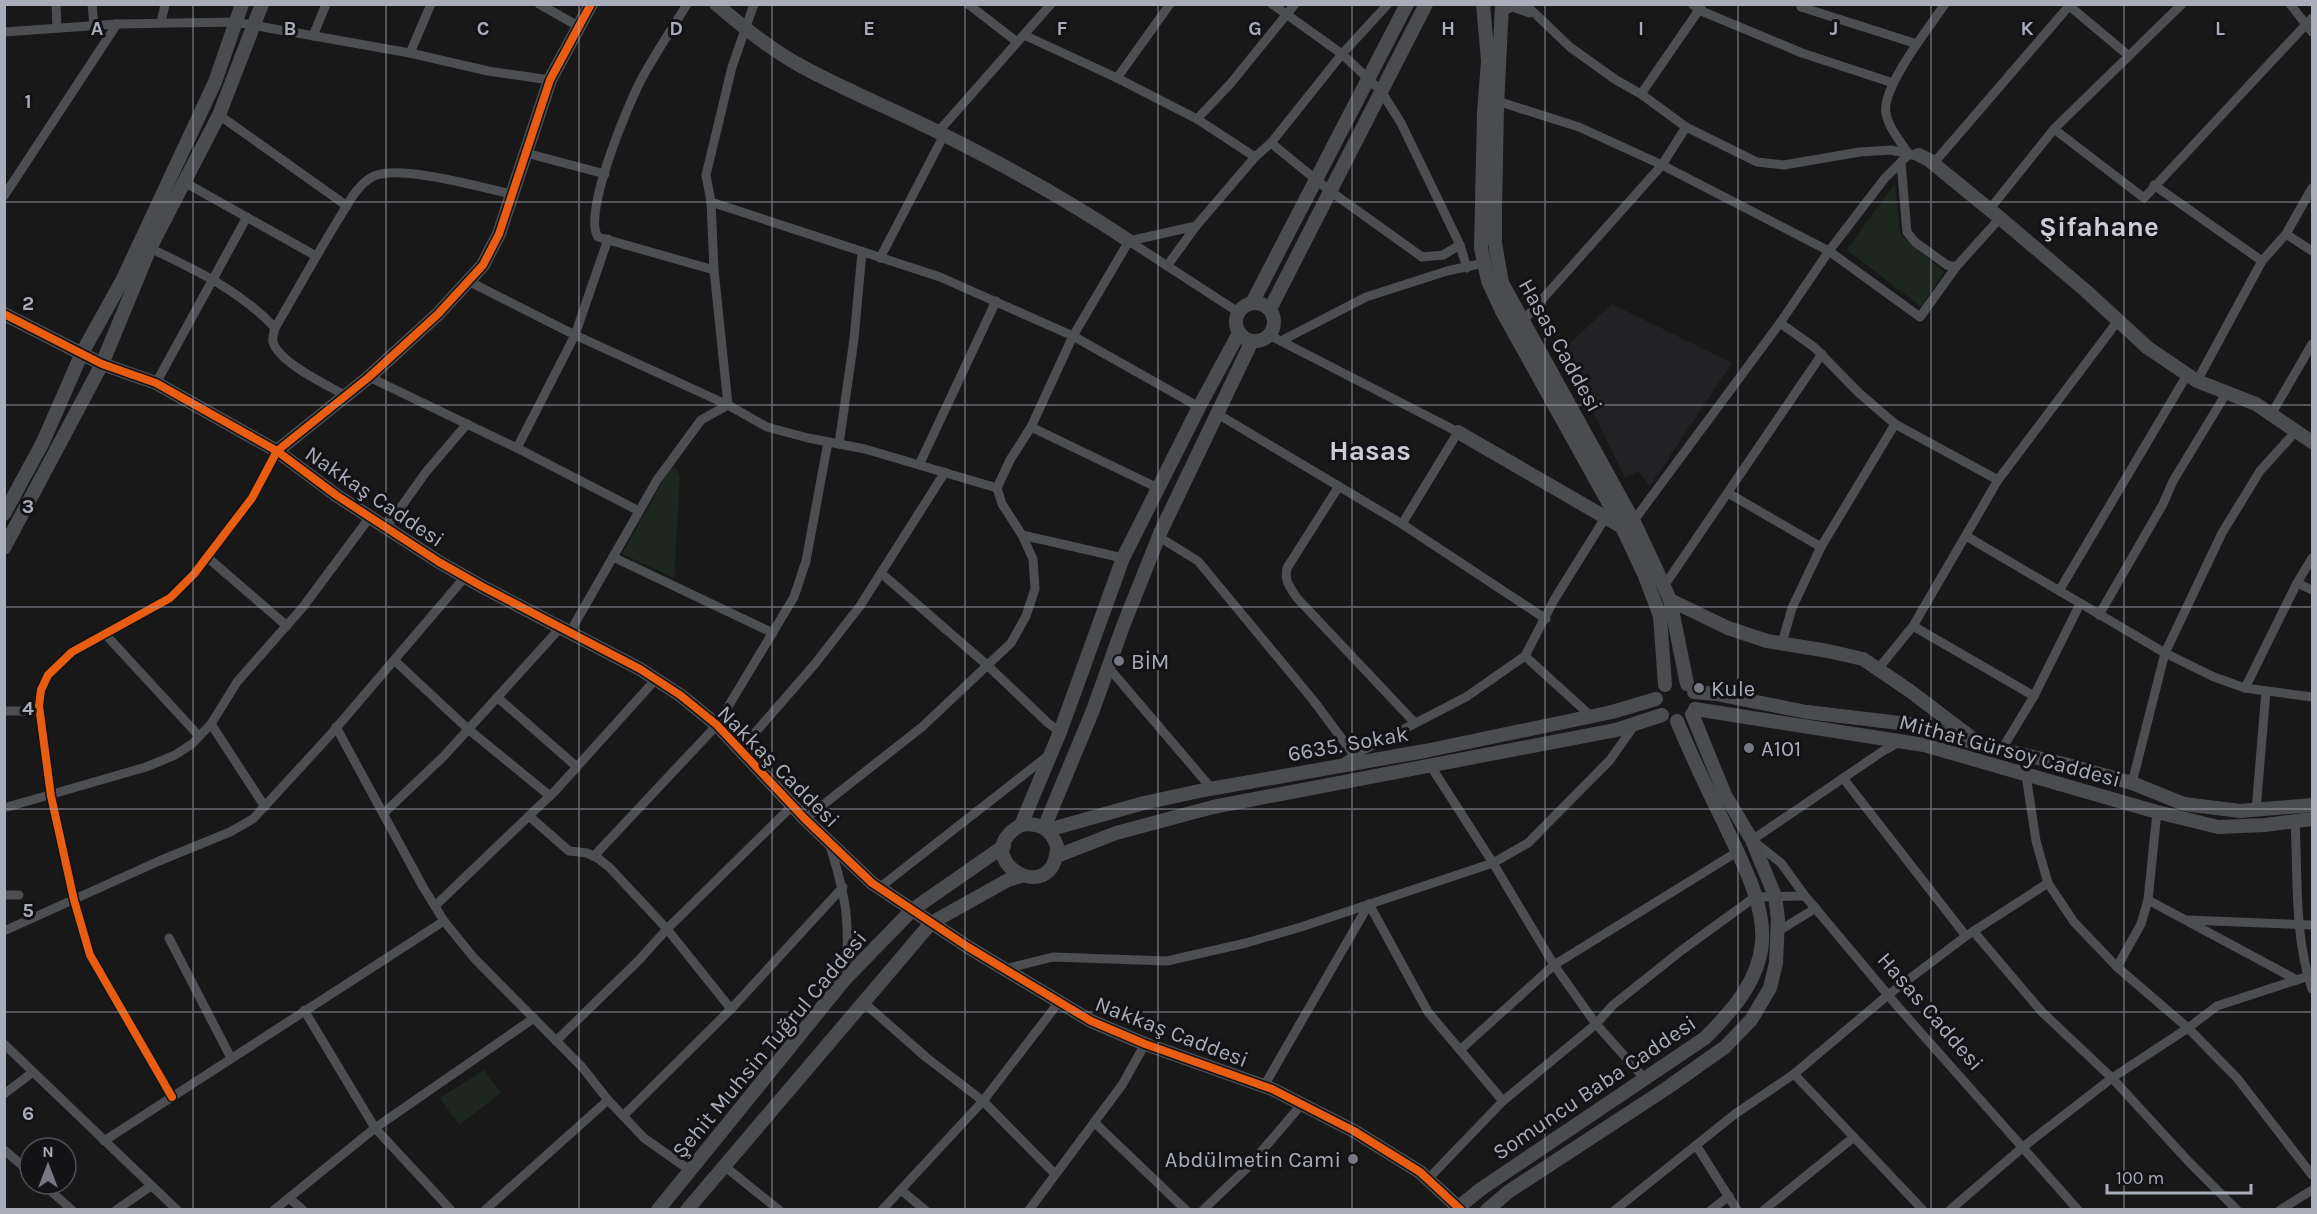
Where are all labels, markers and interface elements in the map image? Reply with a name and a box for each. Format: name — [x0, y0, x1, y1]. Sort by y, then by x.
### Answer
text: A — [91, 17, 104, 40]
text: B — [284, 17, 296, 40]
text: C — [477, 17, 489, 40]
text: D — [669, 17, 683, 40]
text: E — [863, 17, 875, 40]
text: F — [1057, 17, 1068, 40]
text: G — [1248, 17, 1262, 40]
text: H — [1441, 17, 1455, 40]
text: I — [1638, 17, 1644, 40]
text: J — [1830, 17, 1838, 40]
text: K — [2020, 17, 2034, 40]
text: L — [2215, 17, 2225, 40]
text: 1 — [24, 90, 32, 113]
district label: Şifahane — [2039, 210, 2159, 243]
street label: Hasas Caddesi — [1513, 274, 1607, 417]
text: 2 — [22, 292, 34, 315]
district label: Hasas — [1329, 434, 1411, 467]
street label: Nakkaş Caddesi — [300, 441, 449, 553]
text: 3 — [22, 495, 34, 518]
place label: BİM — [1131, 649, 1169, 675]
marker: BİM — [1112, 654, 1126, 668]
place label: Kule — [1711, 676, 1755, 702]
marker: Kule — [1692, 681, 1706, 695]
text: 4 — [22, 697, 34, 720]
street label: Nakkaş Caddesi — [712, 700, 845, 833]
street label: Mithat Gürsoy Caddesi — [1896, 709, 2123, 793]
street label: 6635. Sokak — [1286, 721, 1410, 767]
place label: A101 — [1761, 736, 1801, 762]
marker: A101 — [1742, 741, 1756, 755]
text: 5 — [22, 899, 34, 922]
street label: Şehit Muhsin Tuğrul Caddesi — [667, 926, 873, 1164]
street label: Hasas Caddesi — [1872, 947, 1989, 1076]
street label: Nakkaş Caddesi — [1091, 991, 1252, 1073]
street label: Somuncu Baba Caddesi — [1488, 1010, 1701, 1166]
text: 6 — [22, 1102, 34, 1125]
north arrow — [18, 1136, 78, 1196]
text: N — [42, 1142, 54, 1161]
place label: Abdülmetin Cami — [1165, 1147, 1341, 1173]
marker: Abdülmetin Cami — [1346, 1152, 1360, 1166]
scale bar — [2107, 1157, 2251, 1195]
text: 100 m — [2116, 1167, 2164, 1189]

